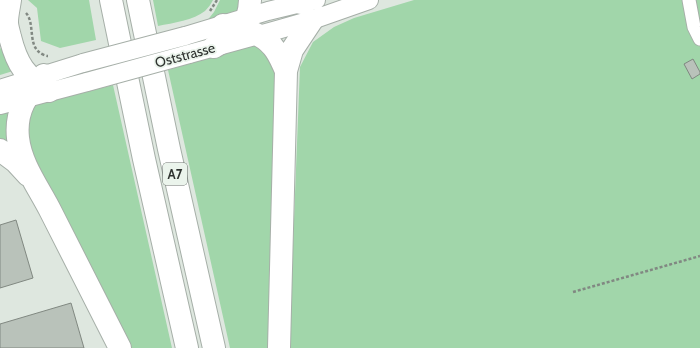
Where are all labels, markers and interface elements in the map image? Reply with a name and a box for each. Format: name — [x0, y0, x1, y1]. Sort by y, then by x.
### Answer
street label: Oststrasse — [153, 38, 217, 72]
road number: A7 — [163, 163, 187, 185]

